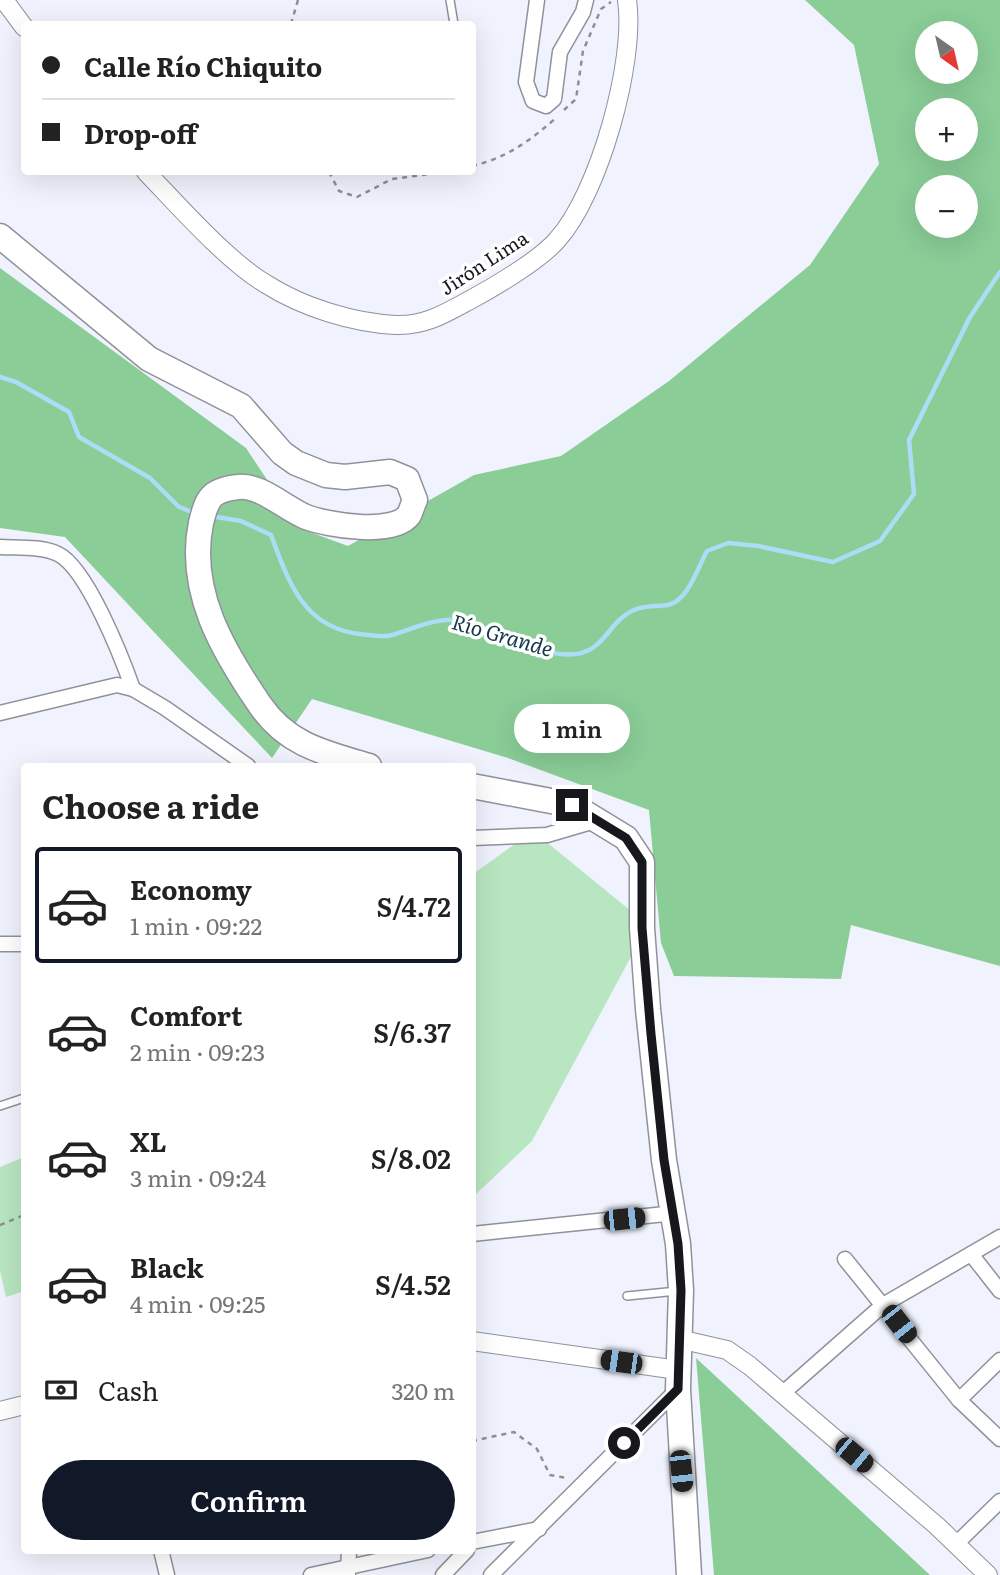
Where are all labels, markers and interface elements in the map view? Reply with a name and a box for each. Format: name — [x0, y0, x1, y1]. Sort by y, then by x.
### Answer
north arrow — [915, 21, 978, 84]
map controls — [915, 21, 978, 238]
text: Calle Río Chiquito — [84, 46, 322, 85]
button: + — [915, 98, 978, 161]
text: Drop-off — [84, 113, 197, 152]
button: − — [915, 175, 978, 238]
street label: Jirón Lima — [434, 223, 534, 301]
water label: Río Grande — [448, 604, 557, 663]
callout: 1 min — [514, 704, 630, 752]
text: 1 min — [542, 711, 602, 745]
text: Choose a ride — [42, 781, 259, 829]
route end — [556, 789, 588, 821]
text: Economy — [130, 869, 252, 908]
icon: car — [46, 874, 109, 937]
text: S/4.72 — [376, 886, 451, 925]
text: 1 min · 09:22 — [130, 908, 262, 942]
text: Comfort — [130, 995, 242, 1034]
icon: car — [46, 1000, 109, 1063]
text: S/6.37 — [373, 1012, 451, 1051]
text: 2 min · 09:23 — [130, 1034, 265, 1068]
text: XL — [130, 1121, 167, 1160]
icon: car — [46, 1126, 109, 1189]
text: S/8.02 — [371, 1138, 451, 1177]
text: 3 min · 09:24 — [130, 1160, 266, 1194]
car — [603, 1206, 646, 1232]
text: Black — [130, 1247, 204, 1286]
icon: car — [46, 1252, 109, 1315]
text: S/4.52 — [375, 1264, 451, 1303]
text: 4 min · 09:25 — [130, 1286, 265, 1320]
car — [878, 1301, 921, 1347]
car — [599, 1349, 644, 1375]
text: Cash — [98, 1370, 159, 1409]
icon: cash — [42, 1371, 80, 1409]
text: 320 m — [391, 1373, 455, 1407]
route start — [608, 1427, 640, 1459]
car — [832, 1433, 877, 1477]
car — [669, 1449, 694, 1493]
button: Confirm — [42, 1460, 455, 1540]

